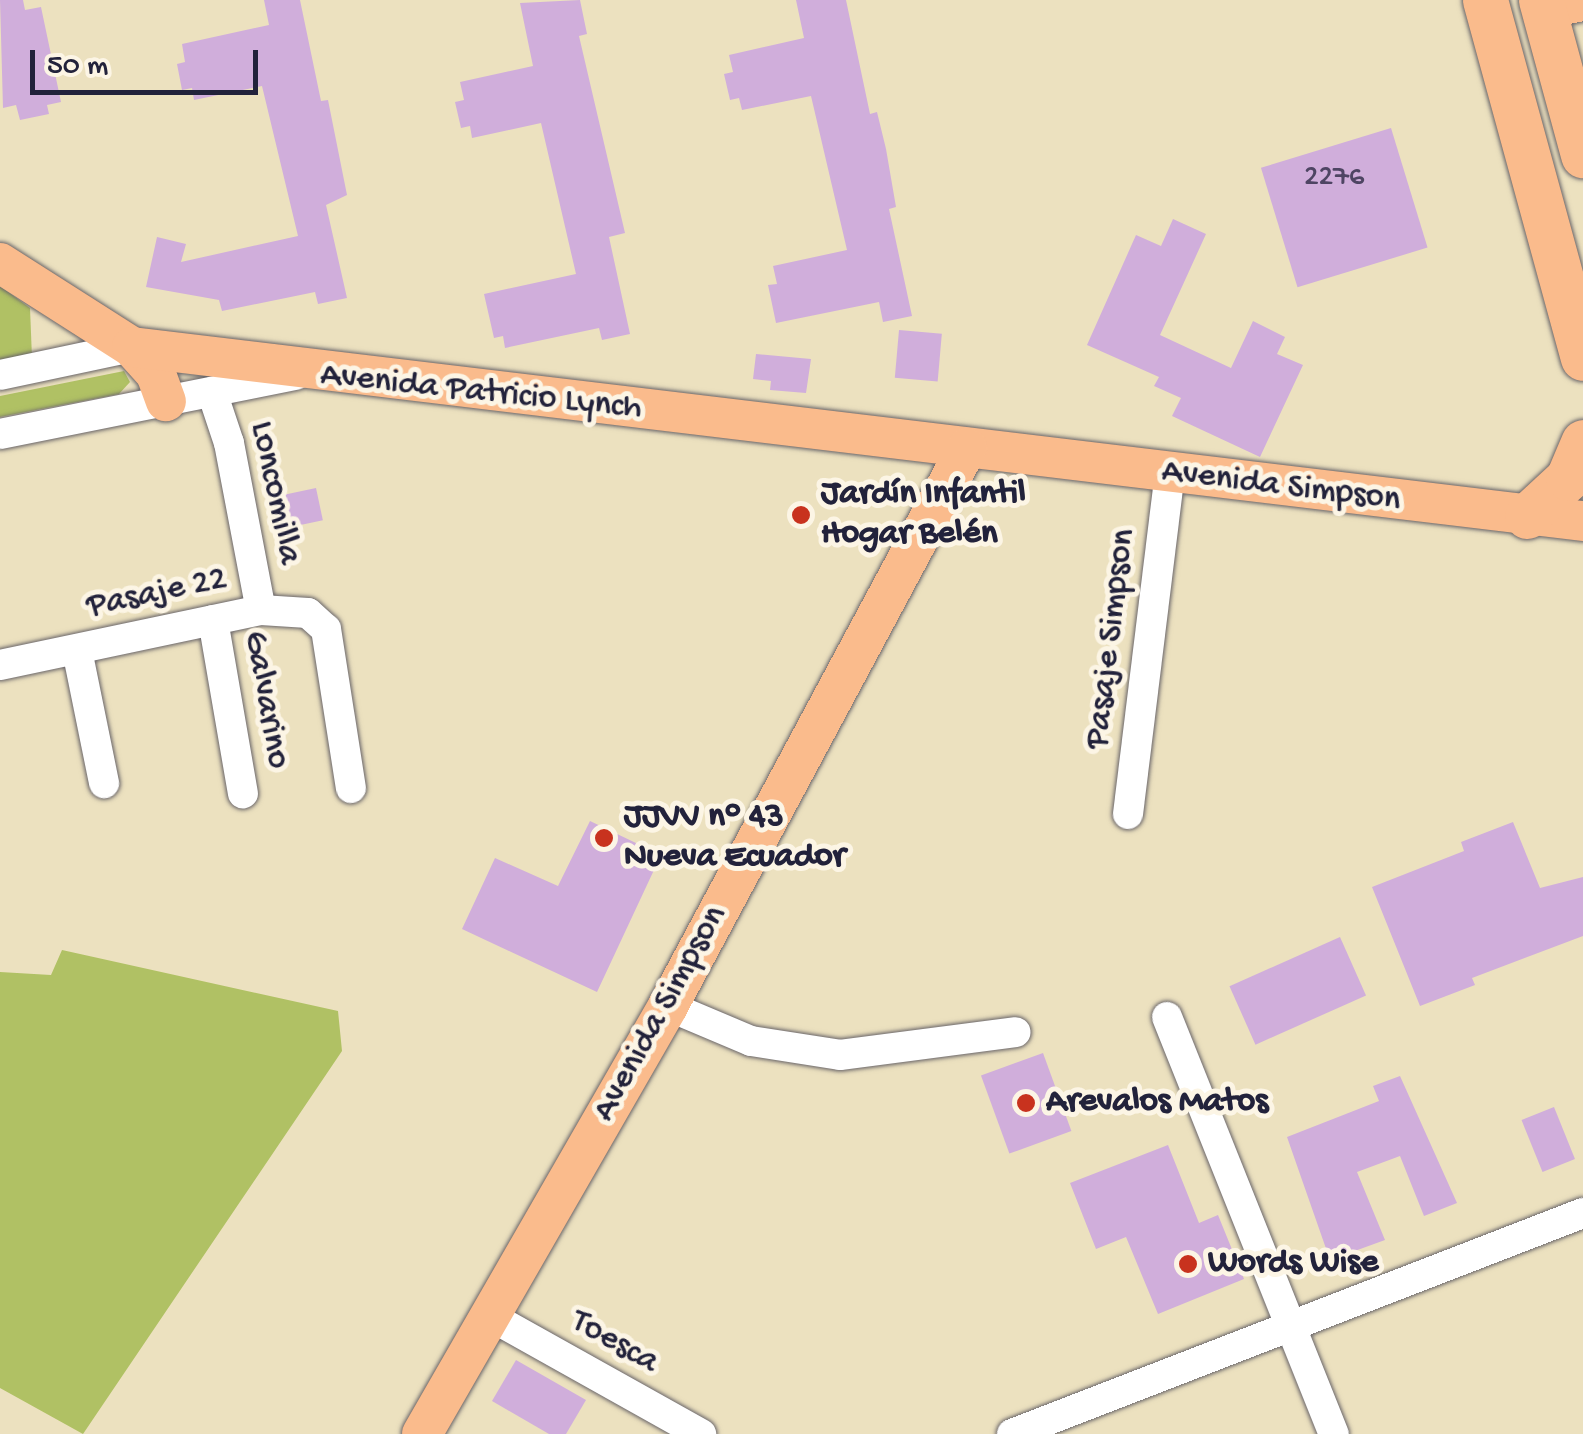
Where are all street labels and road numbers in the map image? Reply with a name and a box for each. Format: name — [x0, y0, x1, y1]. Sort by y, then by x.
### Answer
street label: Avenida Patricio Lynch — [318, 355, 644, 431]
street label: Loncomilla — [238, 418, 310, 568]
street label: Avenida Simpson — [1159, 452, 1403, 522]
street label: Pasaje Simpson — [1078, 527, 1146, 751]
street label: Pasaje 22 — [83, 559, 231, 629]
street label: Galvarino — [232, 628, 298, 772]
street label: Avenida Simpson — [584, 899, 738, 1129]
street label: Toesca — [563, 1302, 665, 1384]

